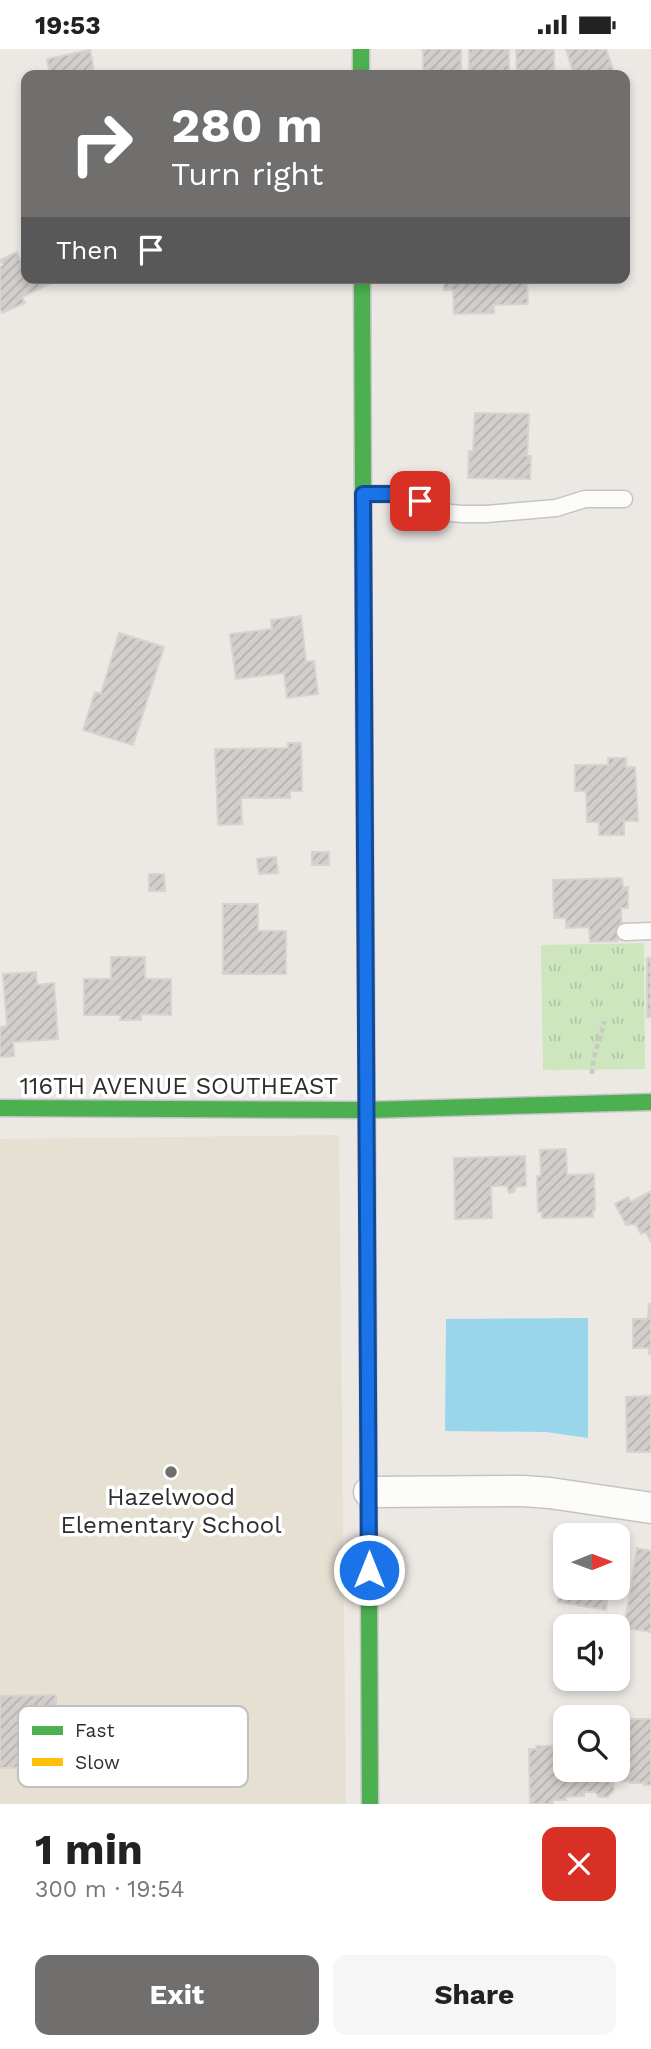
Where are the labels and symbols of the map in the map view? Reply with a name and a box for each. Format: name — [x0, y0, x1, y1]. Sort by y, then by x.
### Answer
pin — [390, 471, 450, 531]
street label: 116TH AVENUE SOUTHEAST — [20, 1072, 338, 1100]
marker: Hazelwood Elementary School — [163, 1464, 179, 1480]
place label: Hazelwood Elementary School — [60, 1483, 282, 1539]
north arrow — [553, 1523, 630, 1599]
position arrow — [332, 1533, 406, 1607]
legend — [18, 1706, 248, 1787]
text: Fast — [75, 1719, 114, 1742]
text: Slow — [75, 1751, 120, 1774]

